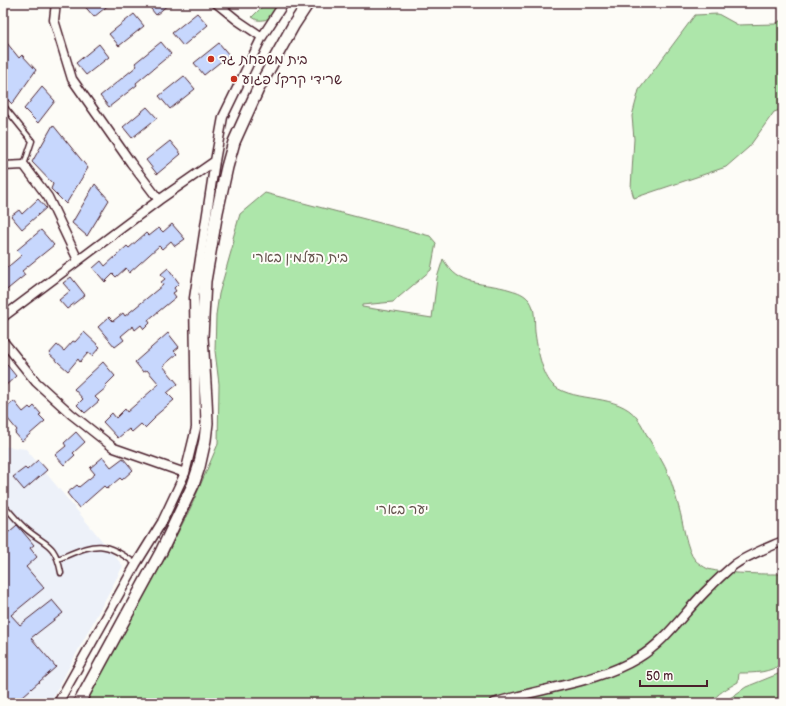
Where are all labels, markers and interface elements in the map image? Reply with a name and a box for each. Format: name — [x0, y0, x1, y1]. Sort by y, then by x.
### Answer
place label: בית משפחת גד — [219, 51, 308, 68]
marker: בית משפחת גד — [206, 54, 216, 64]
place label: שרידי קרקל פגוע — [242, 71, 342, 88]
marker: שרידי קרקל פגוע — [229, 74, 239, 84]
park label: בית העלמין בארי — [252, 249, 348, 266]
park label: יער בארי — [376, 501, 429, 518]
scale bar — [640, 662, 707, 688]
text: 50 m — [646, 669, 673, 684]

